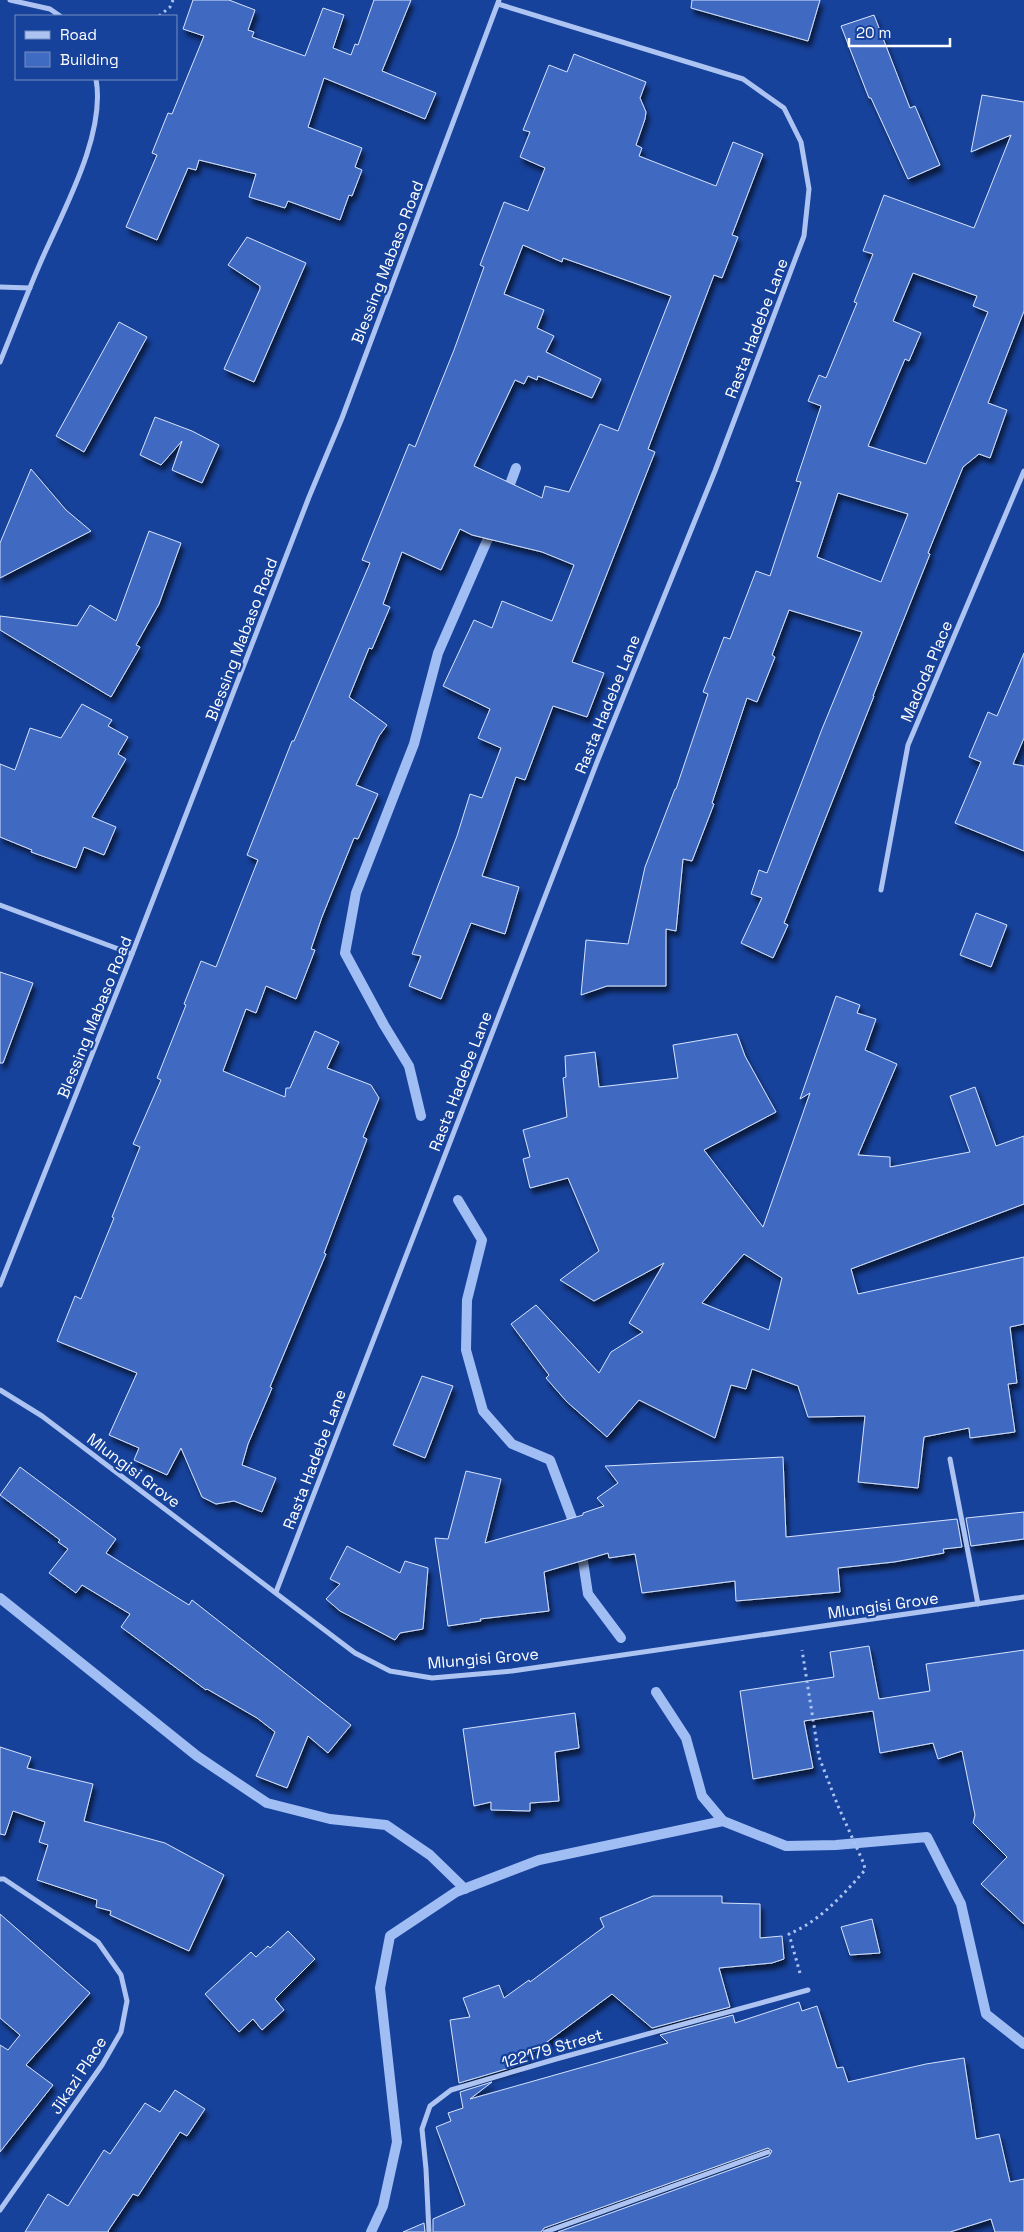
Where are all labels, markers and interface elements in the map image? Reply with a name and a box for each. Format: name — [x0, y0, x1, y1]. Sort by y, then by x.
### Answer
legend — [15, 15, 178, 80]
scale bar — [849, 15, 950, 47]
text: 20 m — [856, 23, 891, 42]
text: Road — [60, 25, 97, 44]
text: Building — [60, 50, 119, 69]
street label: Blessing Mabaso Road — [347, 178, 428, 347]
street label: Rasta Hadebe Lane — [720, 255, 793, 401]
street label: Blessing Mabaso Road — [201, 555, 282, 724]
street label: Madoda Place — [896, 617, 957, 725]
street label: Rasta Hadebe Lane — [570, 631, 645, 777]
street label: Blessing Mabaso Road — [52, 933, 137, 1101]
street label: Rasta Hadebe Lane — [424, 1008, 497, 1154]
street label: Rasta Hadebe Lane — [278, 1386, 351, 1532]
street label: Mlungisi Grove — [83, 1428, 185, 1512]
street label: Mlungisi Grove — [826, 1587, 940, 1624]
street label: Mlungisi Grove — [427, 1643, 540, 1674]
street label: 122179 Street — [499, 2024, 605, 2073]
street label: Jikazi Place — [45, 2032, 111, 2118]

